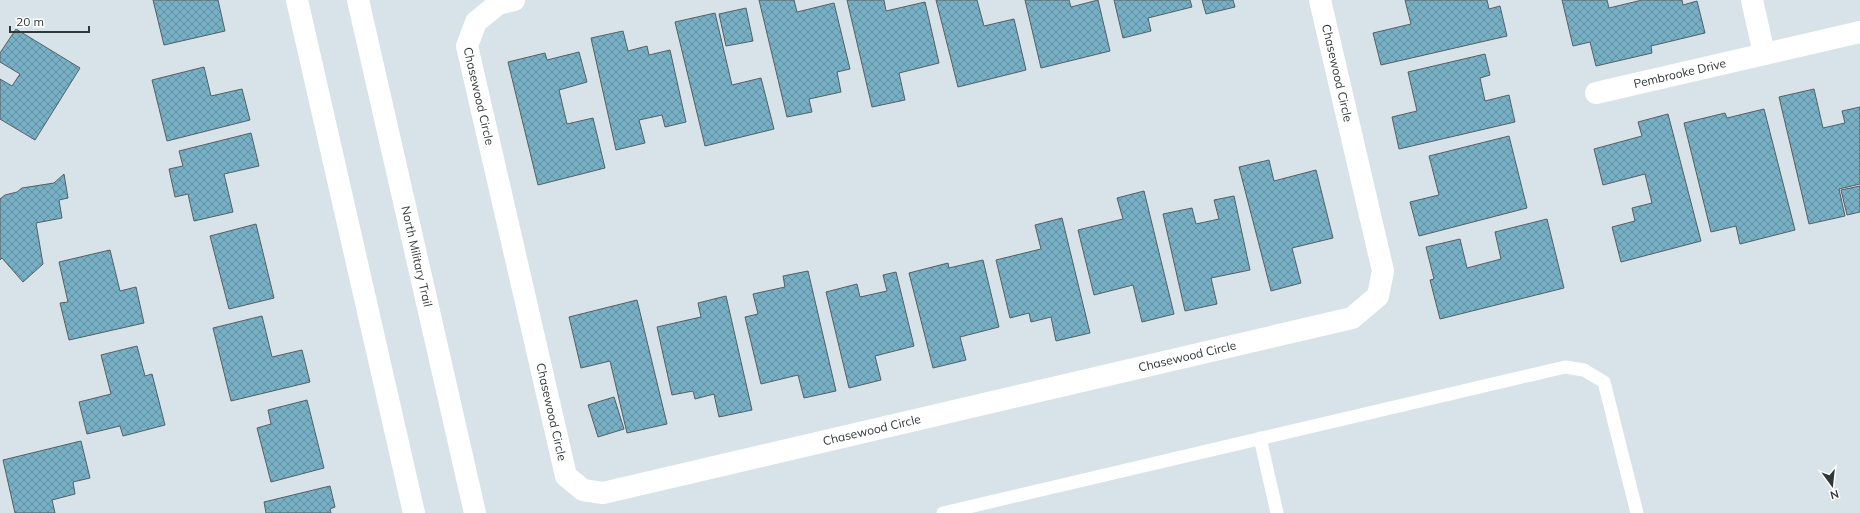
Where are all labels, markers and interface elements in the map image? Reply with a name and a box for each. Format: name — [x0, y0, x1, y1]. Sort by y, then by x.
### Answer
scale bar — [10, 8, 89, 34]
text: 20 m — [16, 14, 44, 29]
street label: Chasewood Circle — [1319, 23, 1356, 123]
street label: Chasewood Circle — [461, 46, 498, 146]
street label: Pembrooke Drive — [1632, 55, 1727, 91]
street label: North Military Trail — [398, 204, 436, 308]
street label: Chasewood Circle — [1137, 337, 1237, 375]
street label: Chasewood Circle — [533, 361, 570, 462]
street label: Chasewood Circle — [821, 411, 922, 448]
north arrow — [1812, 465, 1852, 505]
text: N — [1829, 487, 1840, 502]

